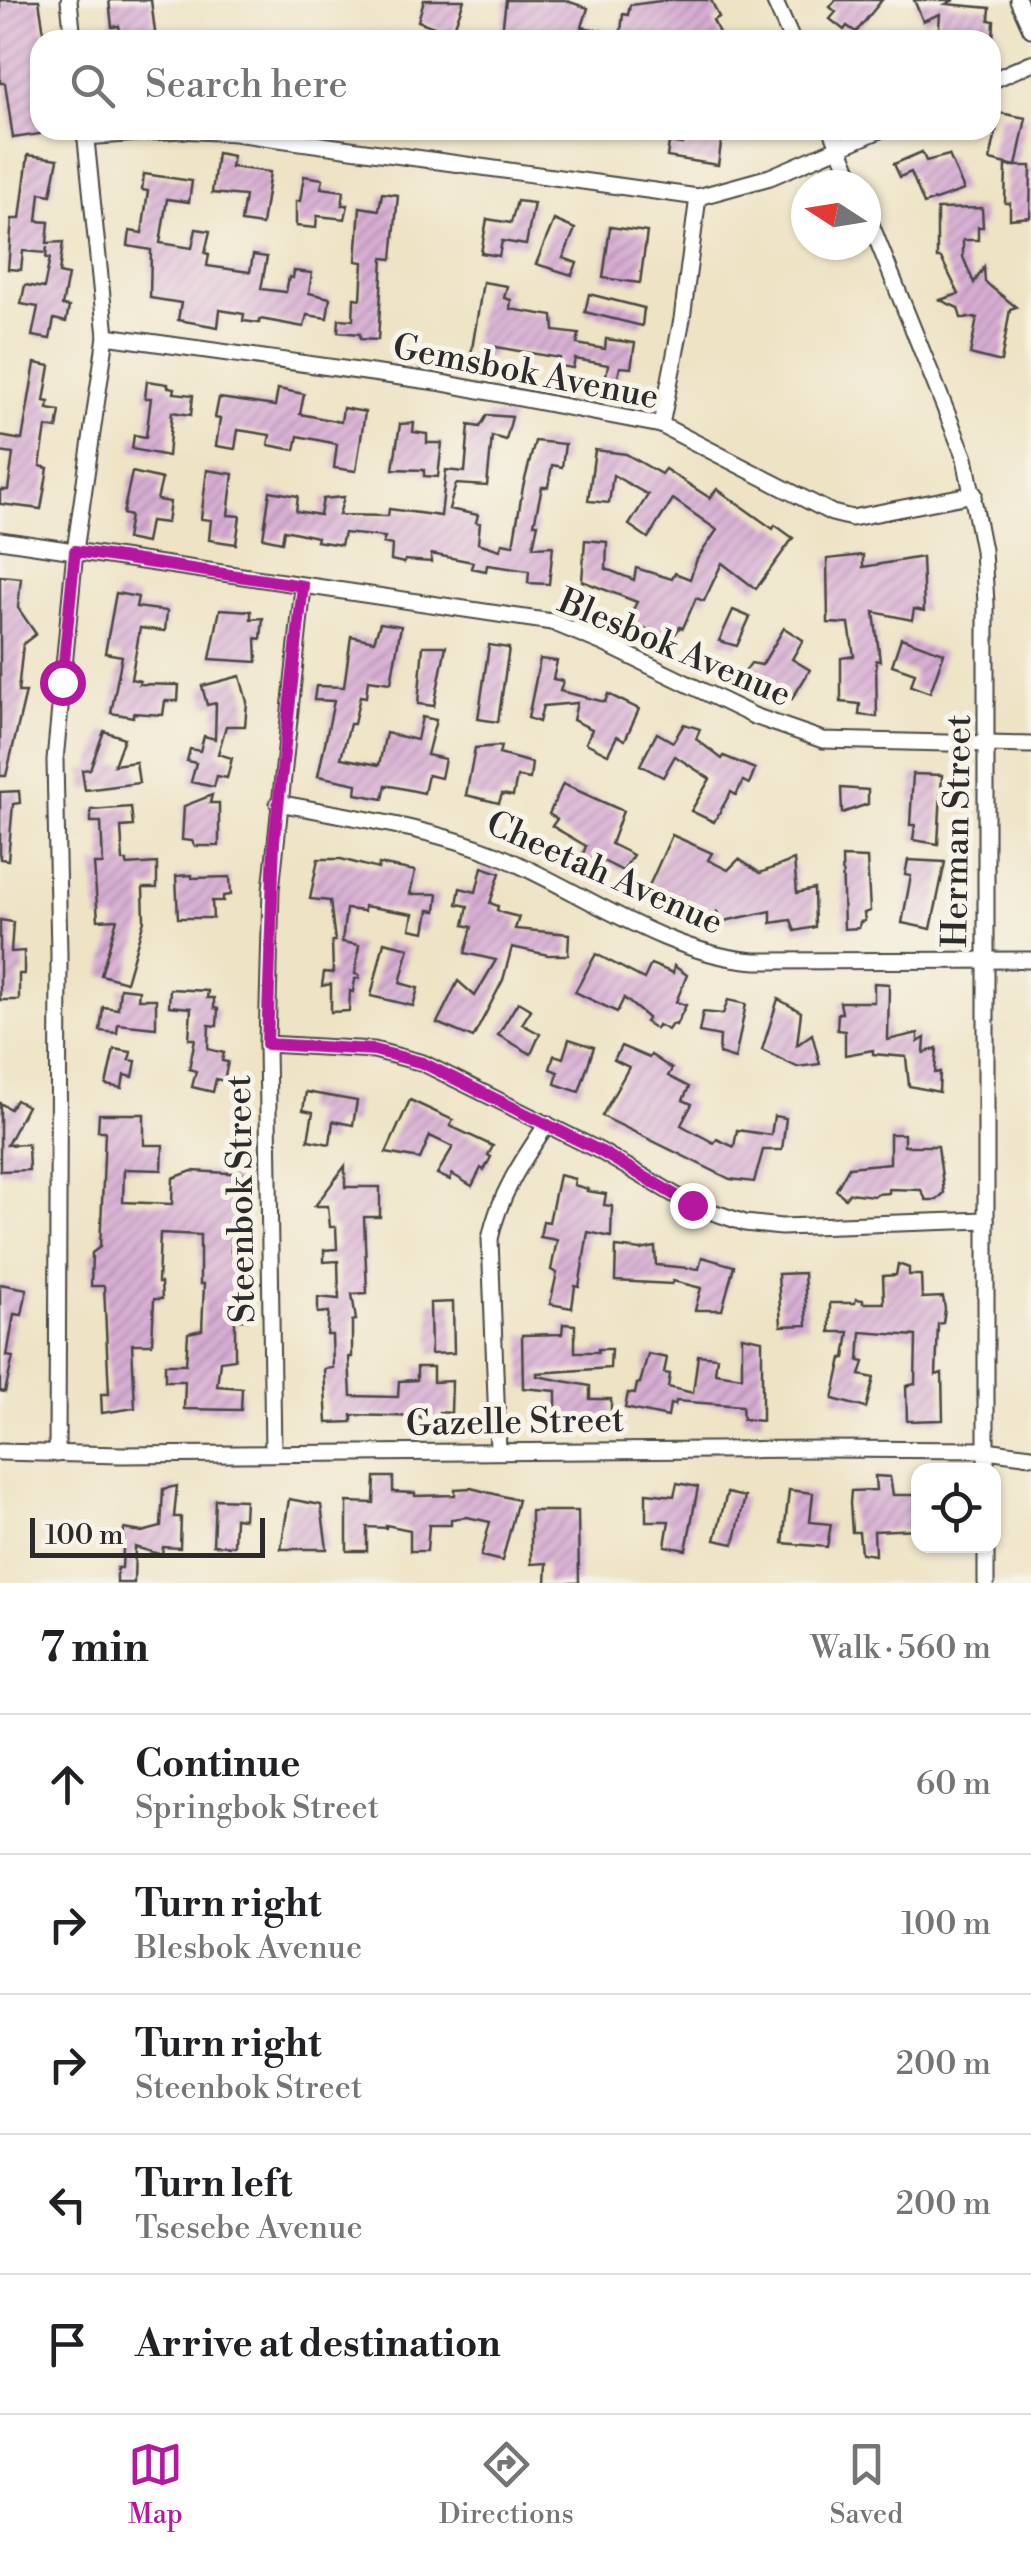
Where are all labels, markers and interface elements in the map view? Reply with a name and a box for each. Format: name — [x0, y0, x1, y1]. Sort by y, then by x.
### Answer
search box — [30, 30, 1001, 140]
icon: search — [65, 58, 120, 113]
text: Search here — [145, 62, 348, 109]
north arrow — [791, 170, 881, 260]
street label: Gemsbok Avenue — [389, 326, 662, 419]
street label: Blesbok Avenue — [551, 580, 797, 717]
route start — [40, 660, 86, 706]
street label: Herman Street — [934, 714, 981, 948]
street label: Cheetah Avenue — [479, 802, 729, 945]
street label: Steenbok Street — [218, 1074, 265, 1324]
route end — [670, 1183, 716, 1229]
street label: Gazelle Street — [405, 1399, 625, 1446]
map controls — [911, 1463, 1001, 1553]
button: locate — [911, 1463, 1001, 1553]
scale bar — [30, 1513, 265, 1558]
text: 100 m — [45, 1518, 124, 1553]
text: 7 min — [40, 1622, 149, 1675]
text: Walk · 560 m — [810, 1628, 991, 1668]
text: Continue — [135, 1741, 300, 1788]
icon: ahead — [40, 1757, 95, 1812]
text: 60 m — [916, 1764, 991, 1804]
text: Springbok Street — [135, 1788, 379, 1828]
text: Turn right — [135, 1881, 321, 1928]
icon: right — [40, 1897, 95, 1952]
text: 100 m — [901, 1904, 991, 1944]
text: Blesbok Avenue — [135, 1928, 362, 1968]
text: Turn right — [135, 2021, 321, 2068]
icon: right — [40, 2037, 95, 2092]
text: 200 m — [896, 2044, 991, 2084]
text: Steenbok Street — [135, 2068, 362, 2108]
text: Turn left — [135, 2161, 292, 2208]
icon: left — [40, 2177, 95, 2232]
text: 200 m — [896, 2184, 991, 2224]
text: Tsesebe Avenue — [135, 2208, 363, 2248]
icon: arrive — [40, 2317, 95, 2372]
text: Arrive at destination — [135, 2321, 501, 2368]
tab: Map — [128, 2437, 183, 2532]
tab: Directions — [439, 2437, 574, 2532]
tab: Saved — [830, 2437, 903, 2532]

